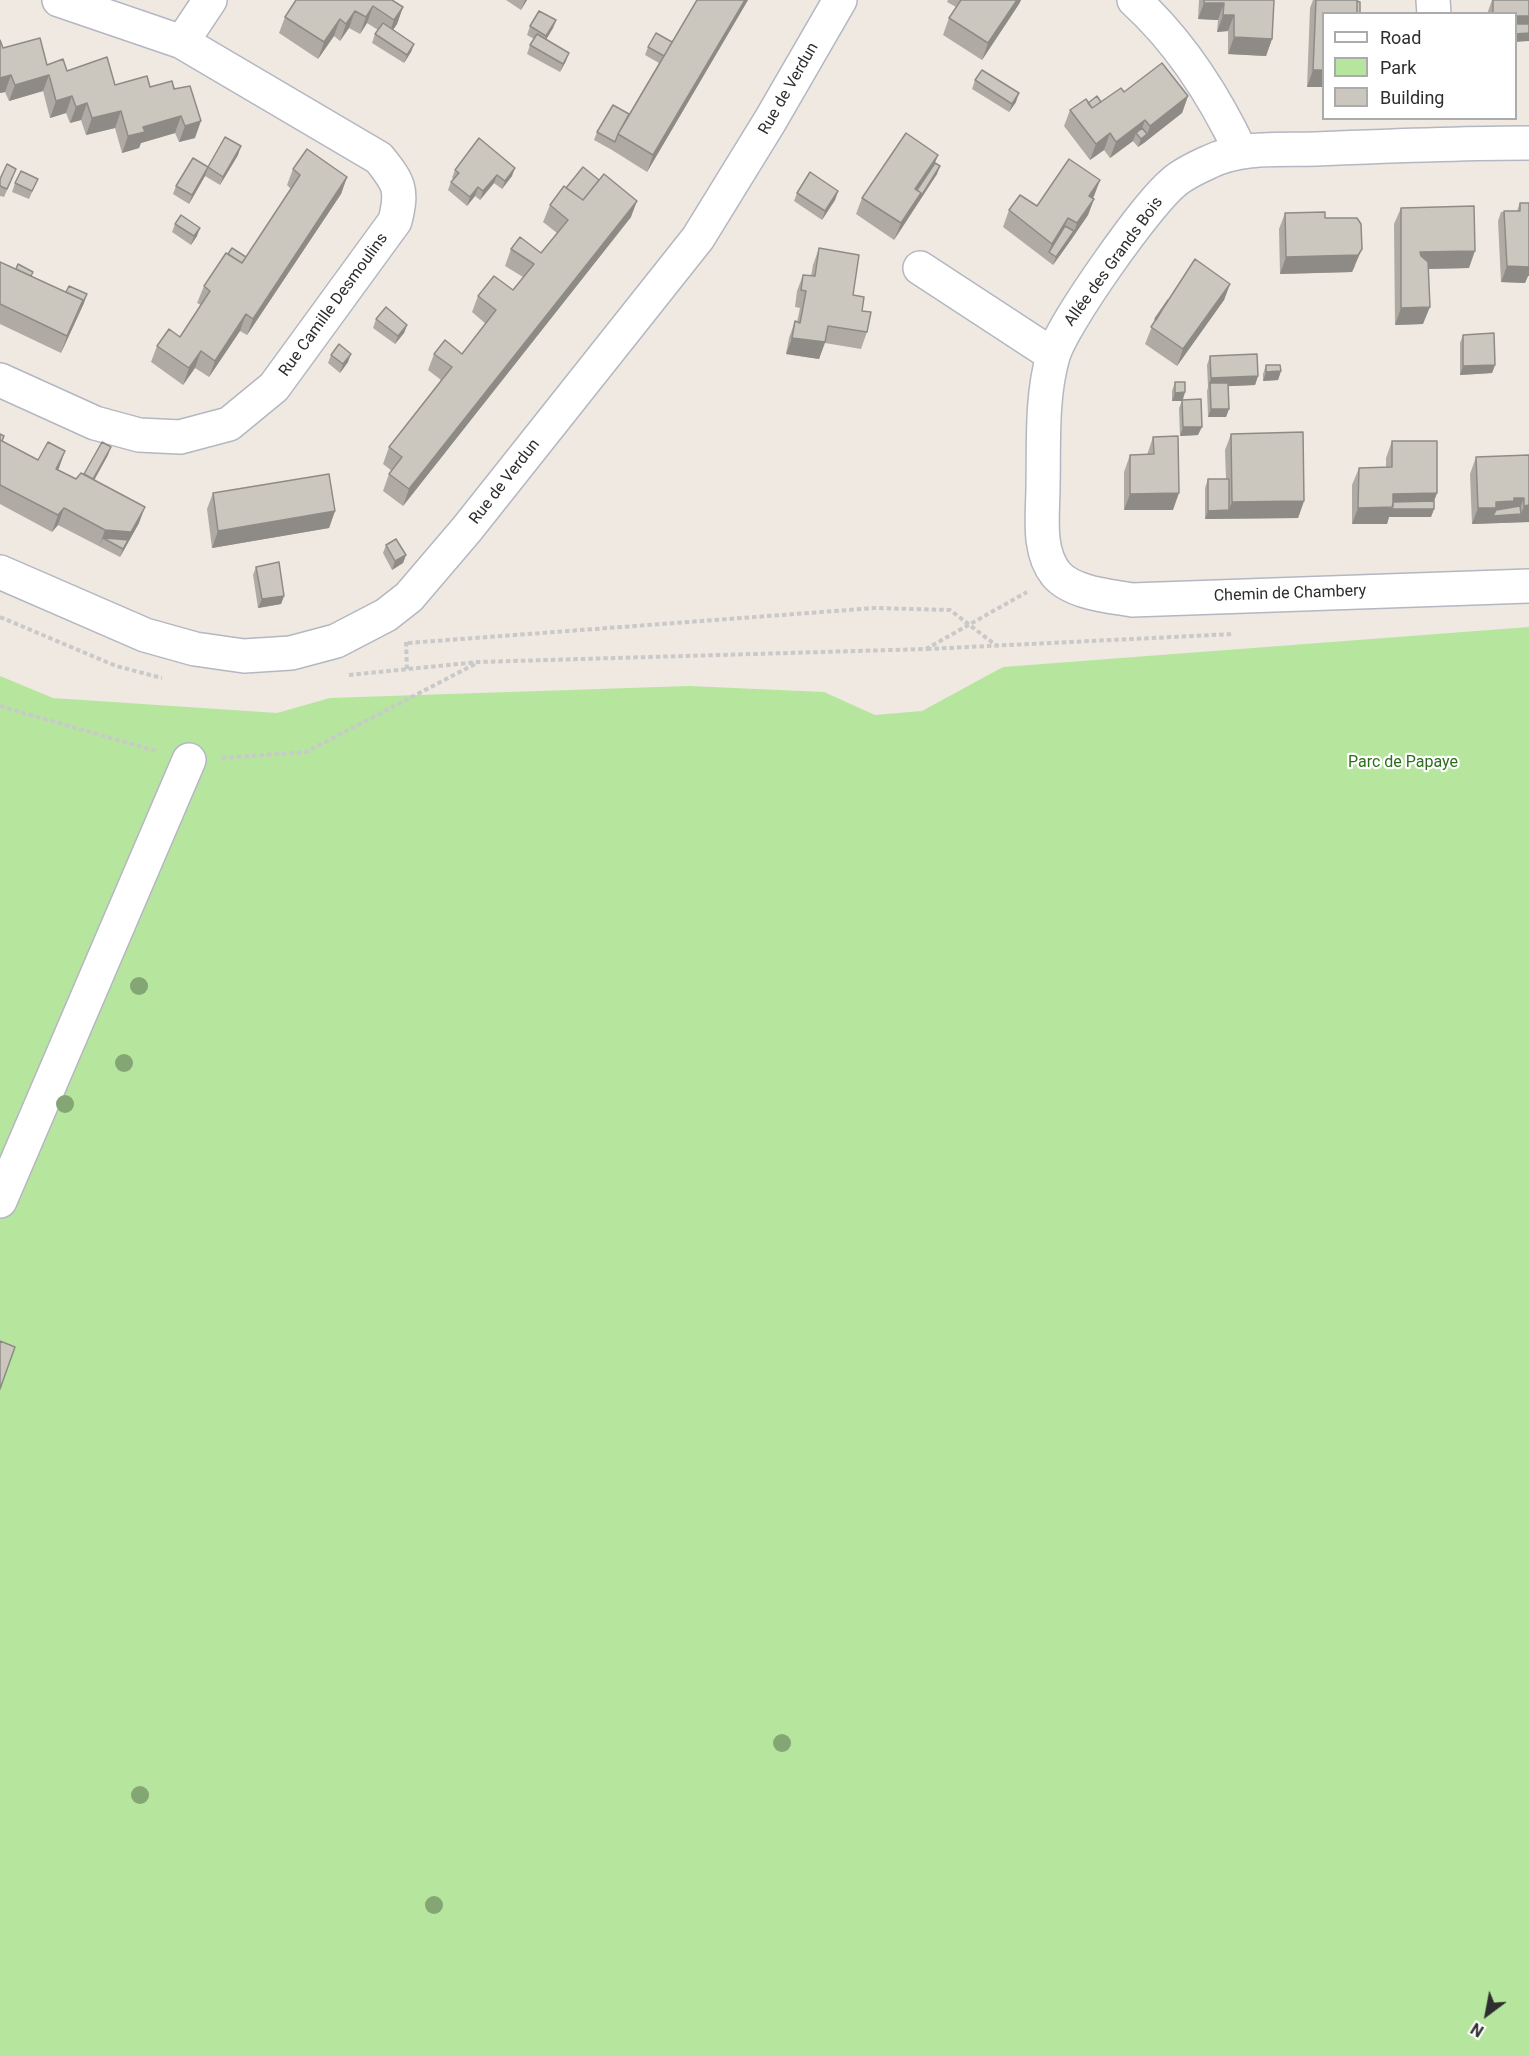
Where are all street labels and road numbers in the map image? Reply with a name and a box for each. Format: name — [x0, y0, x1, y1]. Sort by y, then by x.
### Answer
street label: Rue de Verdun — [755, 40, 823, 138]
street label: Allée des Grands Bois — [1061, 194, 1167, 330]
street label: Rue Camille Desmoulins — [276, 230, 392, 380]
street label: Rue de Verdun — [466, 436, 544, 528]
street label: Chemin de Chambery — [1213, 582, 1367, 606]

